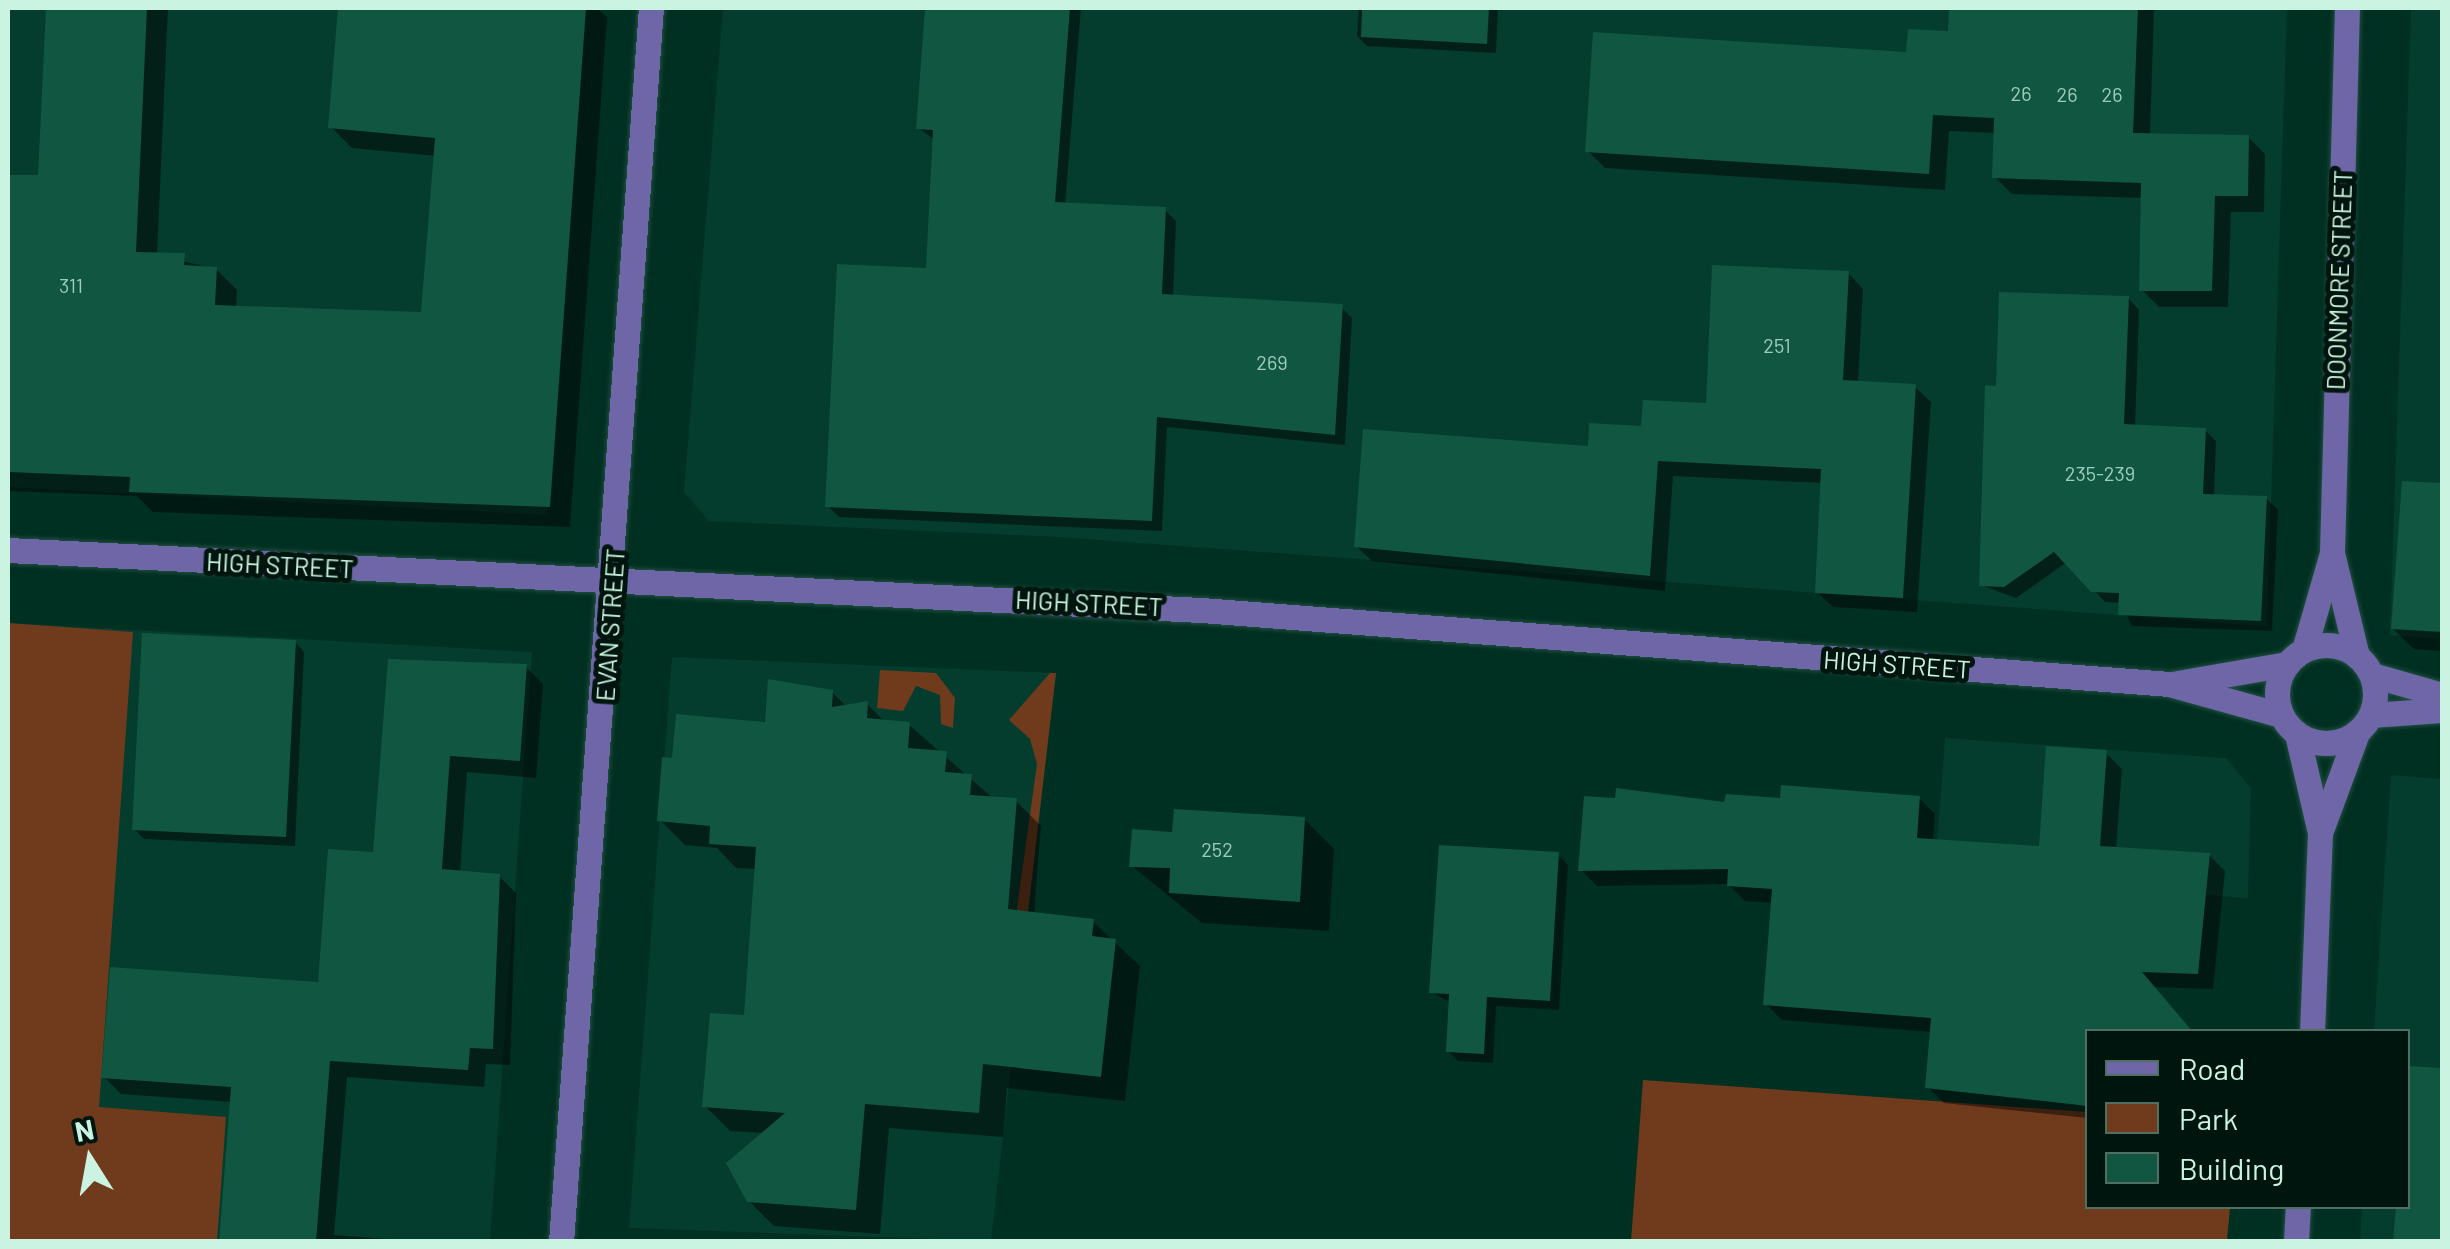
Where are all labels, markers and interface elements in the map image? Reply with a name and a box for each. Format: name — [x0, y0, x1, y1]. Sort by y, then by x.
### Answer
house number: 26 — [2010, 81, 2032, 105]
house number: 26 — [2056, 82, 2078, 106]
house number: 26 — [2101, 82, 2123, 106]
street label: DOONMORE STREET — [2320, 169, 2358, 391]
house number: 311 — [59, 273, 83, 297]
house number: 251 — [1763, 333, 1791, 357]
house number: 269 — [1256, 350, 1288, 374]
house number: 235-239 — [2065, 461, 2135, 485]
street label: HIGH STREET — [206, 546, 354, 584]
street label: EVAN STREET — [590, 548, 630, 702]
street label: HIGH STREET — [1015, 584, 1163, 622]
street label: HIGH STREET — [1822, 644, 1972, 684]
house number: 252 — [1201, 837, 1233, 861]
legend — [2085, 1029, 2410, 1209]
text: Road — [2179, 1050, 2245, 1086]
text: Park — [2179, 1100, 2238, 1136]
north arrow — [40, 1109, 140, 1209]
text: N — [72, 1111, 97, 1148]
text: Building — [2179, 1150, 2284, 1186]

